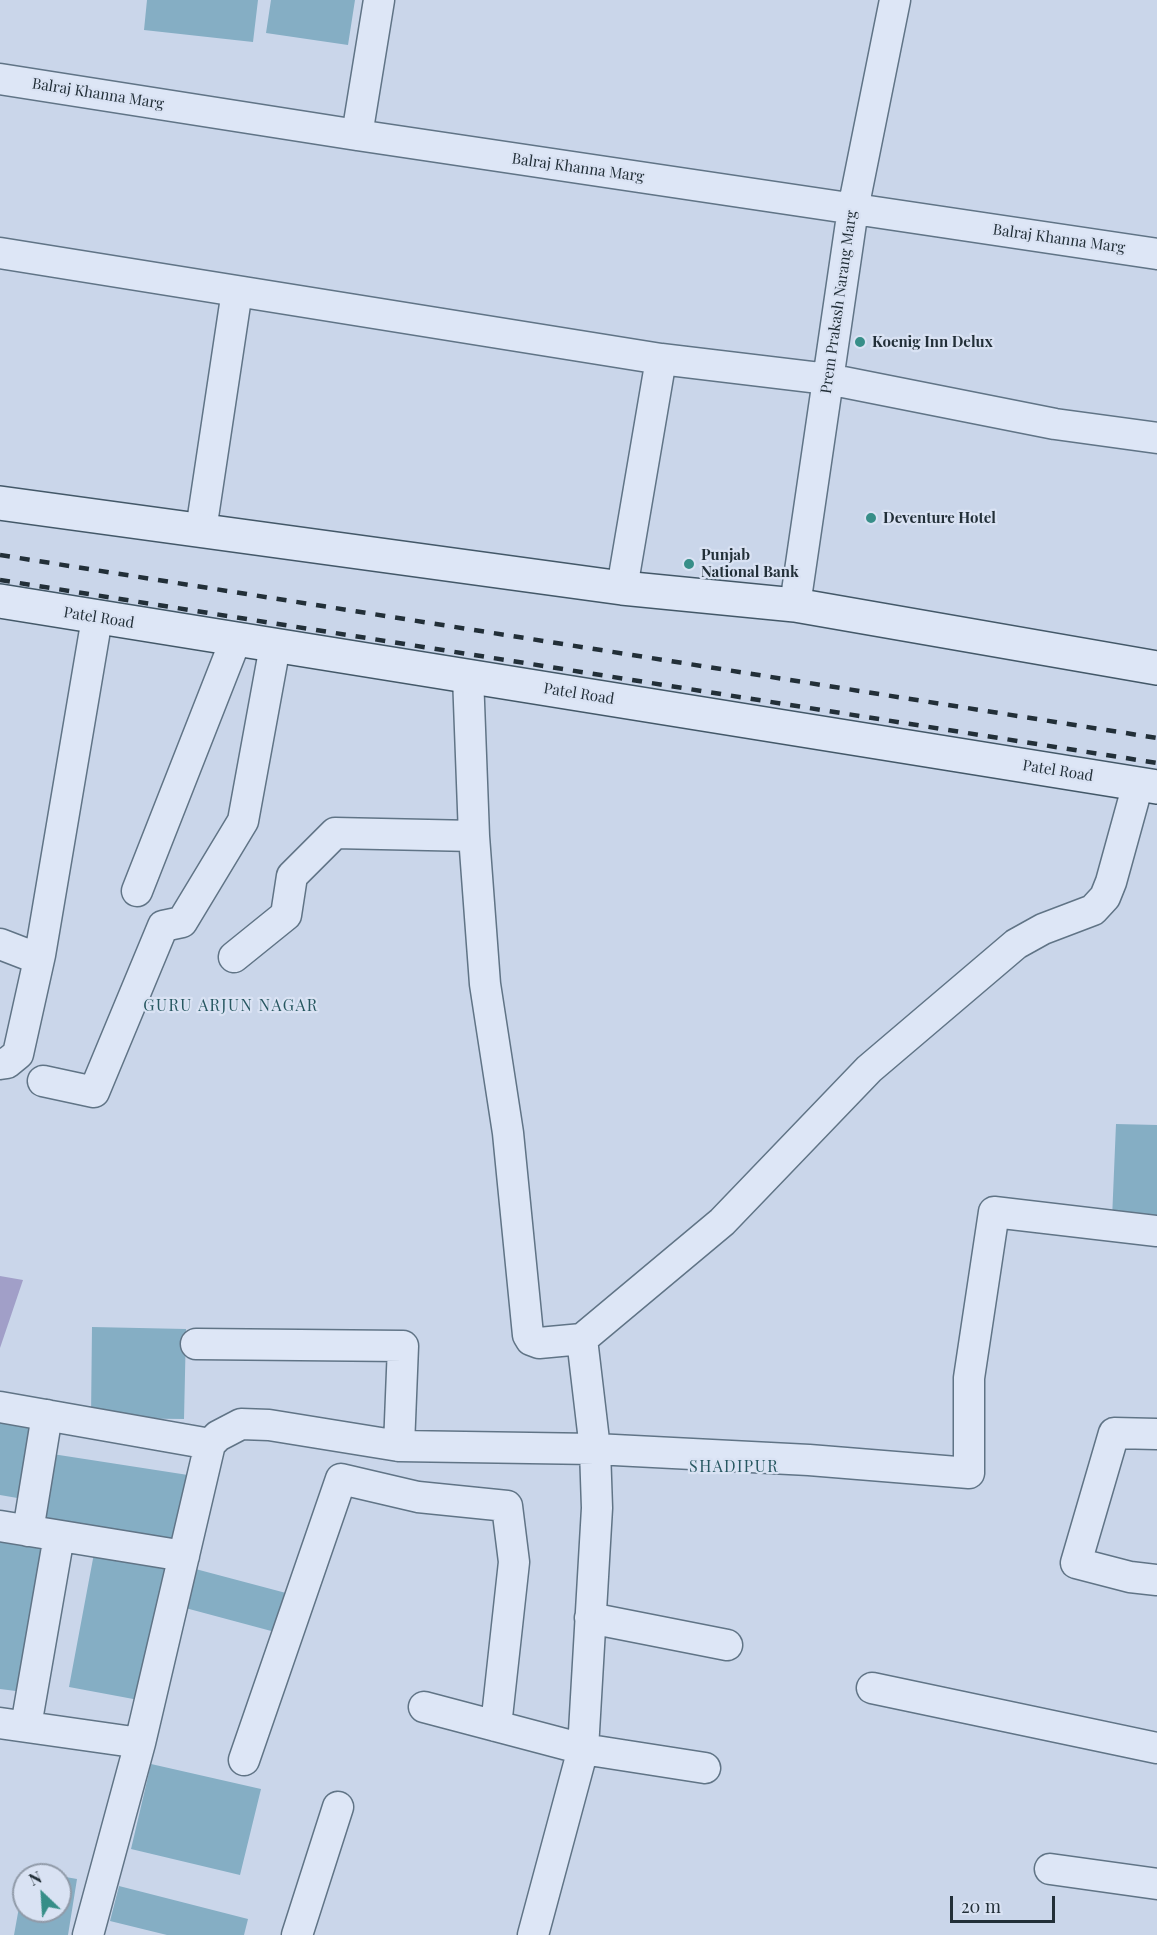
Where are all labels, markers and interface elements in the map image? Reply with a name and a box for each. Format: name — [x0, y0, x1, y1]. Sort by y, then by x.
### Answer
street label: Balraj Khanna Marg — [31, 75, 165, 113]
street label: Balraj Khanna Marg — [511, 150, 645, 186]
street label: Prem Prakash Narang Marg — [817, 209, 861, 395]
street label: Balraj Khanna Marg — [992, 221, 1126, 257]
place label: Koenig Inn Delux — [872, 333, 993, 351]
marker: Koenig Inn Delux — [853, 335, 867, 349]
place label: Deventure Hotel — [883, 509, 996, 527]
marker: Deventure Hotel — [864, 511, 878, 525]
place label: Punjab National Bank — [701, 546, 799, 581]
marker: Punjab National Bank — [682, 557, 696, 571]
street label: Patel Road — [62, 604, 136, 632]
street label: Patel Road — [542, 680, 616, 708]
street label: Patel Road — [1021, 757, 1095, 785]
district label: GURU ARJUN NAGAR — [143, 996, 319, 1016]
district label: SHADIPUR — [689, 1457, 779, 1477]
north arrow — [12, 1863, 72, 1923]
text: N — [25, 1866, 45, 1890]
scale bar — [953, 1884, 1058, 1922]
text: 20 m — [961, 1894, 1001, 1918]

